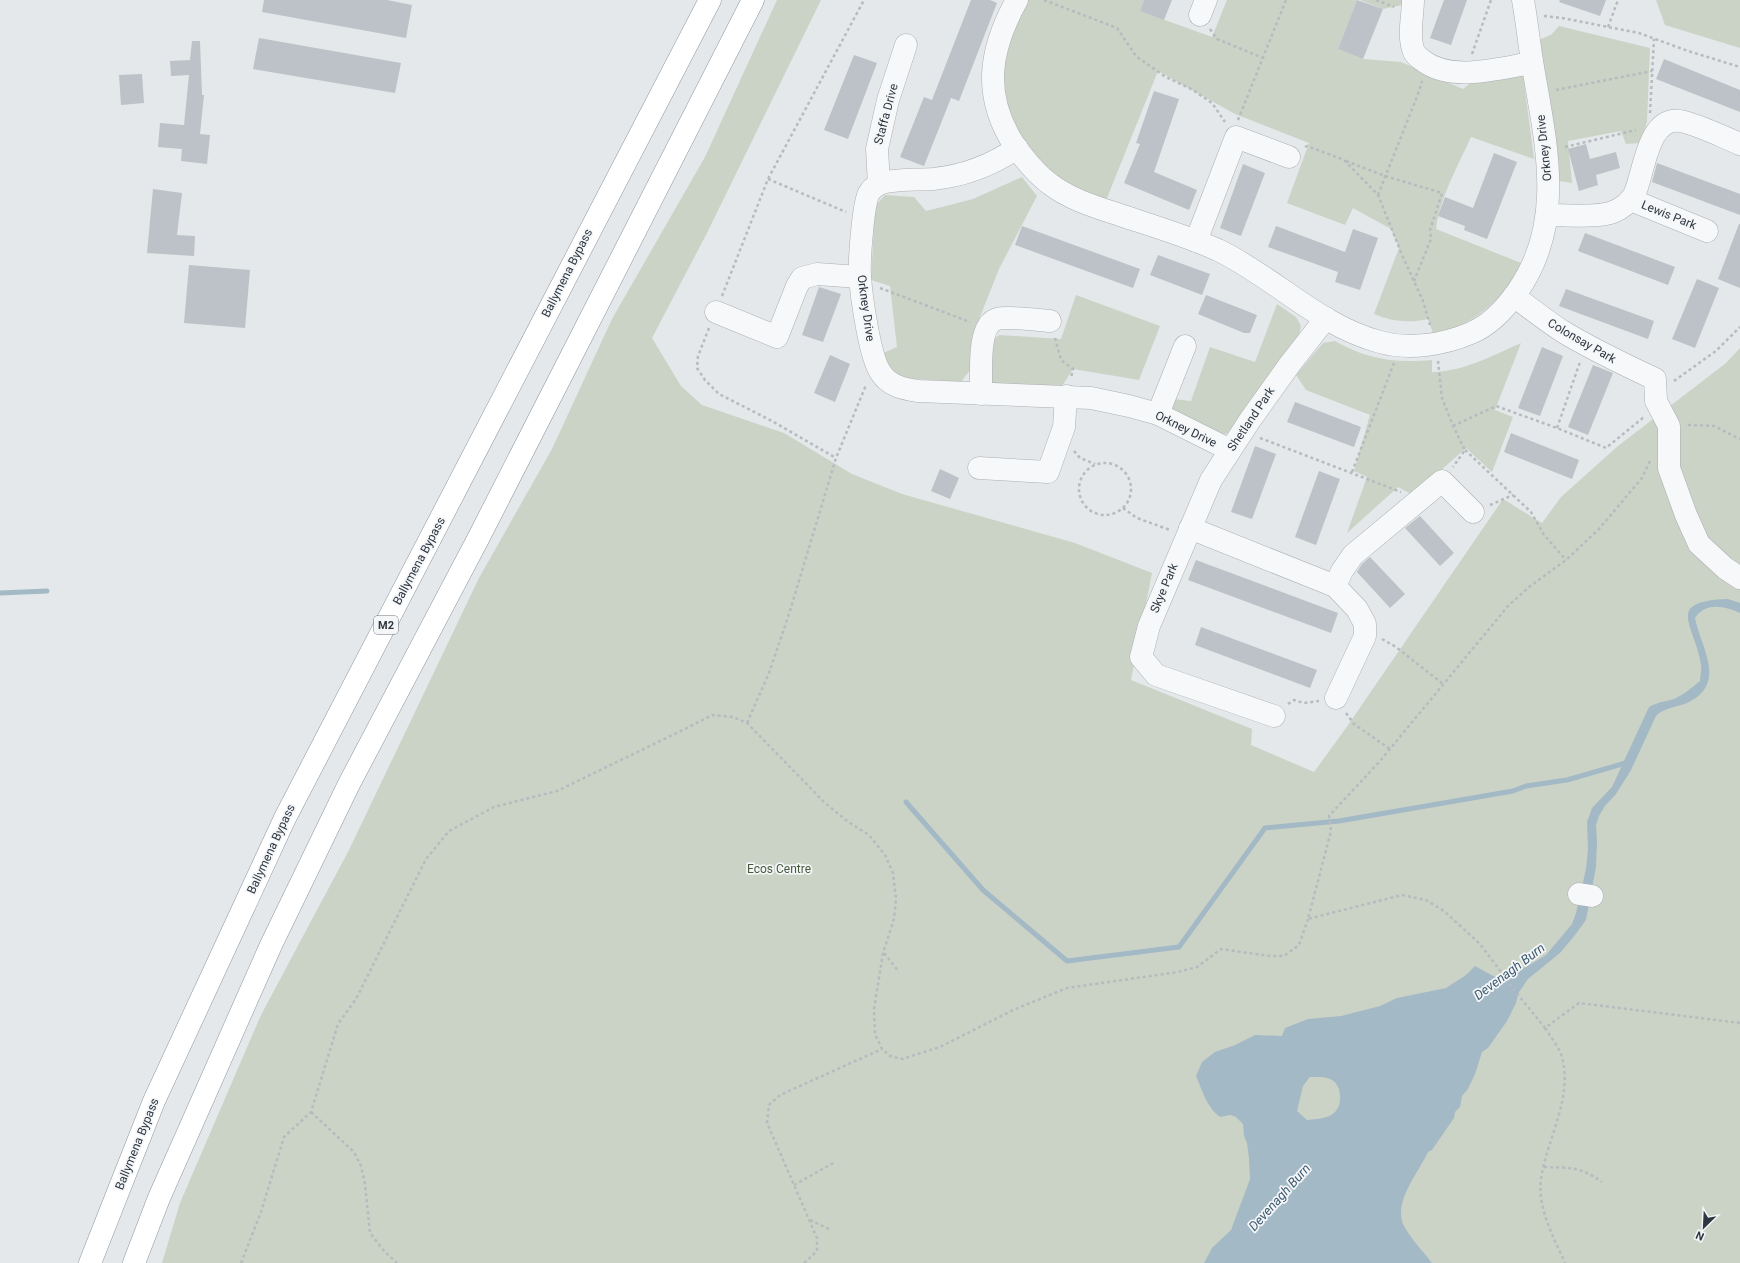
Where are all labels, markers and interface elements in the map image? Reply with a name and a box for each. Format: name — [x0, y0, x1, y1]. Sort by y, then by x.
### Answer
street label: Staffa Drive — [871, 82, 901, 146]
street label: Orkney Drive — [1534, 114, 1554, 182]
street label: Lewis Park — [1639, 198, 1699, 233]
street label: Ballymena Bypass — [539, 226, 595, 320]
street label: Orkney Drive — [854, 274, 878, 342]
street label: Colonsay Park — [1545, 316, 1619, 367]
street label: Shetland Park — [1224, 384, 1278, 454]
street label: Orkney Drive — [1153, 408, 1219, 450]
street label: Ballymena Bypass — [390, 515, 448, 607]
street label: Skye Park — [1147, 560, 1181, 615]
road number: M2 — [374, 616, 398, 634]
street label: Ballymena Bypass — [244, 802, 298, 896]
park label: Ecos Centre — [747, 862, 811, 876]
water label: Devenagh Burn — [1471, 940, 1548, 1003]
street label: Ballymena Bypass — [112, 1096, 162, 1192]
water label: Devenagh Burn — [1245, 1161, 1313, 1234]
north arrow — [1684, 1207, 1724, 1247]
text: N — [1694, 1228, 1706, 1243]

